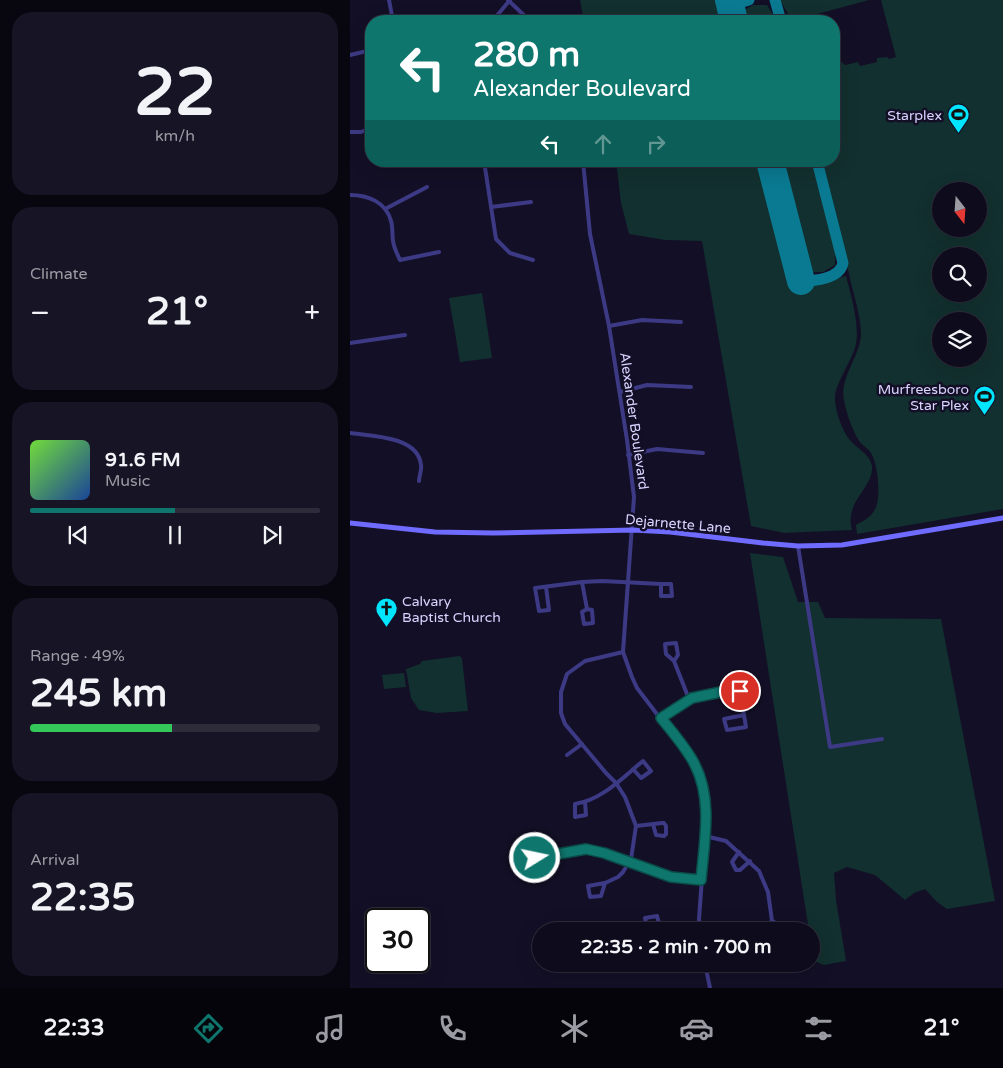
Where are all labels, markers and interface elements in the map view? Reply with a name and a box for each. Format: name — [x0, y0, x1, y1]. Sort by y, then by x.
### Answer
text: 280 m — [473, 34, 580, 76]
icon: left — [390, 35, 455, 100]
text: 22 — [134, 54, 216, 133]
text: Alexander Boulevard — [473, 76, 691, 102]
sports icon: Starplex — [946, 103, 970, 134]
place label: Starplex — [887, 107, 942, 124]
text: km/h — [155, 126, 195, 146]
icon: left — [536, 130, 564, 158]
icon: ahead — [589, 130, 617, 158]
icon: right — [642, 130, 670, 158]
north arrow — [932, 182, 988, 238]
map controls — [932, 182, 987, 367]
button: search — [932, 247, 987, 302]
text: Climate — [30, 264, 88, 284]
text: 21° — [146, 289, 208, 335]
text: − — [30, 296, 50, 330]
text: + — [304, 296, 320, 330]
button: layers — [932, 312, 987, 367]
street label: Alexander Boulevard — [616, 351, 652, 491]
place label: Murfreesboro Star Plex — [878, 381, 969, 414]
sports icon: Murfreesboro Star Plex — [973, 385, 997, 416]
text: 91.6 FM — [105, 449, 181, 471]
text: Music — [105, 471, 150, 491]
street label: Dejarnette Lane — [624, 511, 732, 537]
icon: previous — [64, 521, 92, 549]
icon: pause — [161, 521, 189, 549]
icon: next — [258, 521, 286, 549]
place label: Calvary Baptist Church — [402, 593, 501, 626]
church icon: Calvary Baptist Church — [374, 597, 398, 628]
text: Range · 49% — [30, 646, 125, 666]
pin — [719, 670, 761, 712]
text: 245 km — [30, 671, 167, 717]
icon: arrive — [726, 677, 754, 705]
position arrow — [508, 831, 560, 883]
text: Arrival — [30, 850, 79, 870]
text: 22:35 — [30, 875, 135, 921]
speed limit sign: 30 — [365, 908, 430, 973]
text: 22:35 · 2 min · 700 m — [580, 936, 772, 958]
icon: directions — [191, 1011, 226, 1046]
icon: music — [313, 1011, 348, 1046]
icon: phone — [435, 1011, 470, 1046]
icon: climate — [557, 1011, 592, 1046]
icon: car — [679, 1011, 714, 1046]
icon: filters — [801, 1011, 836, 1046]
text: 22:33 — [44, 1015, 104, 1041]
text: 21° — [923, 1015, 959, 1041]

